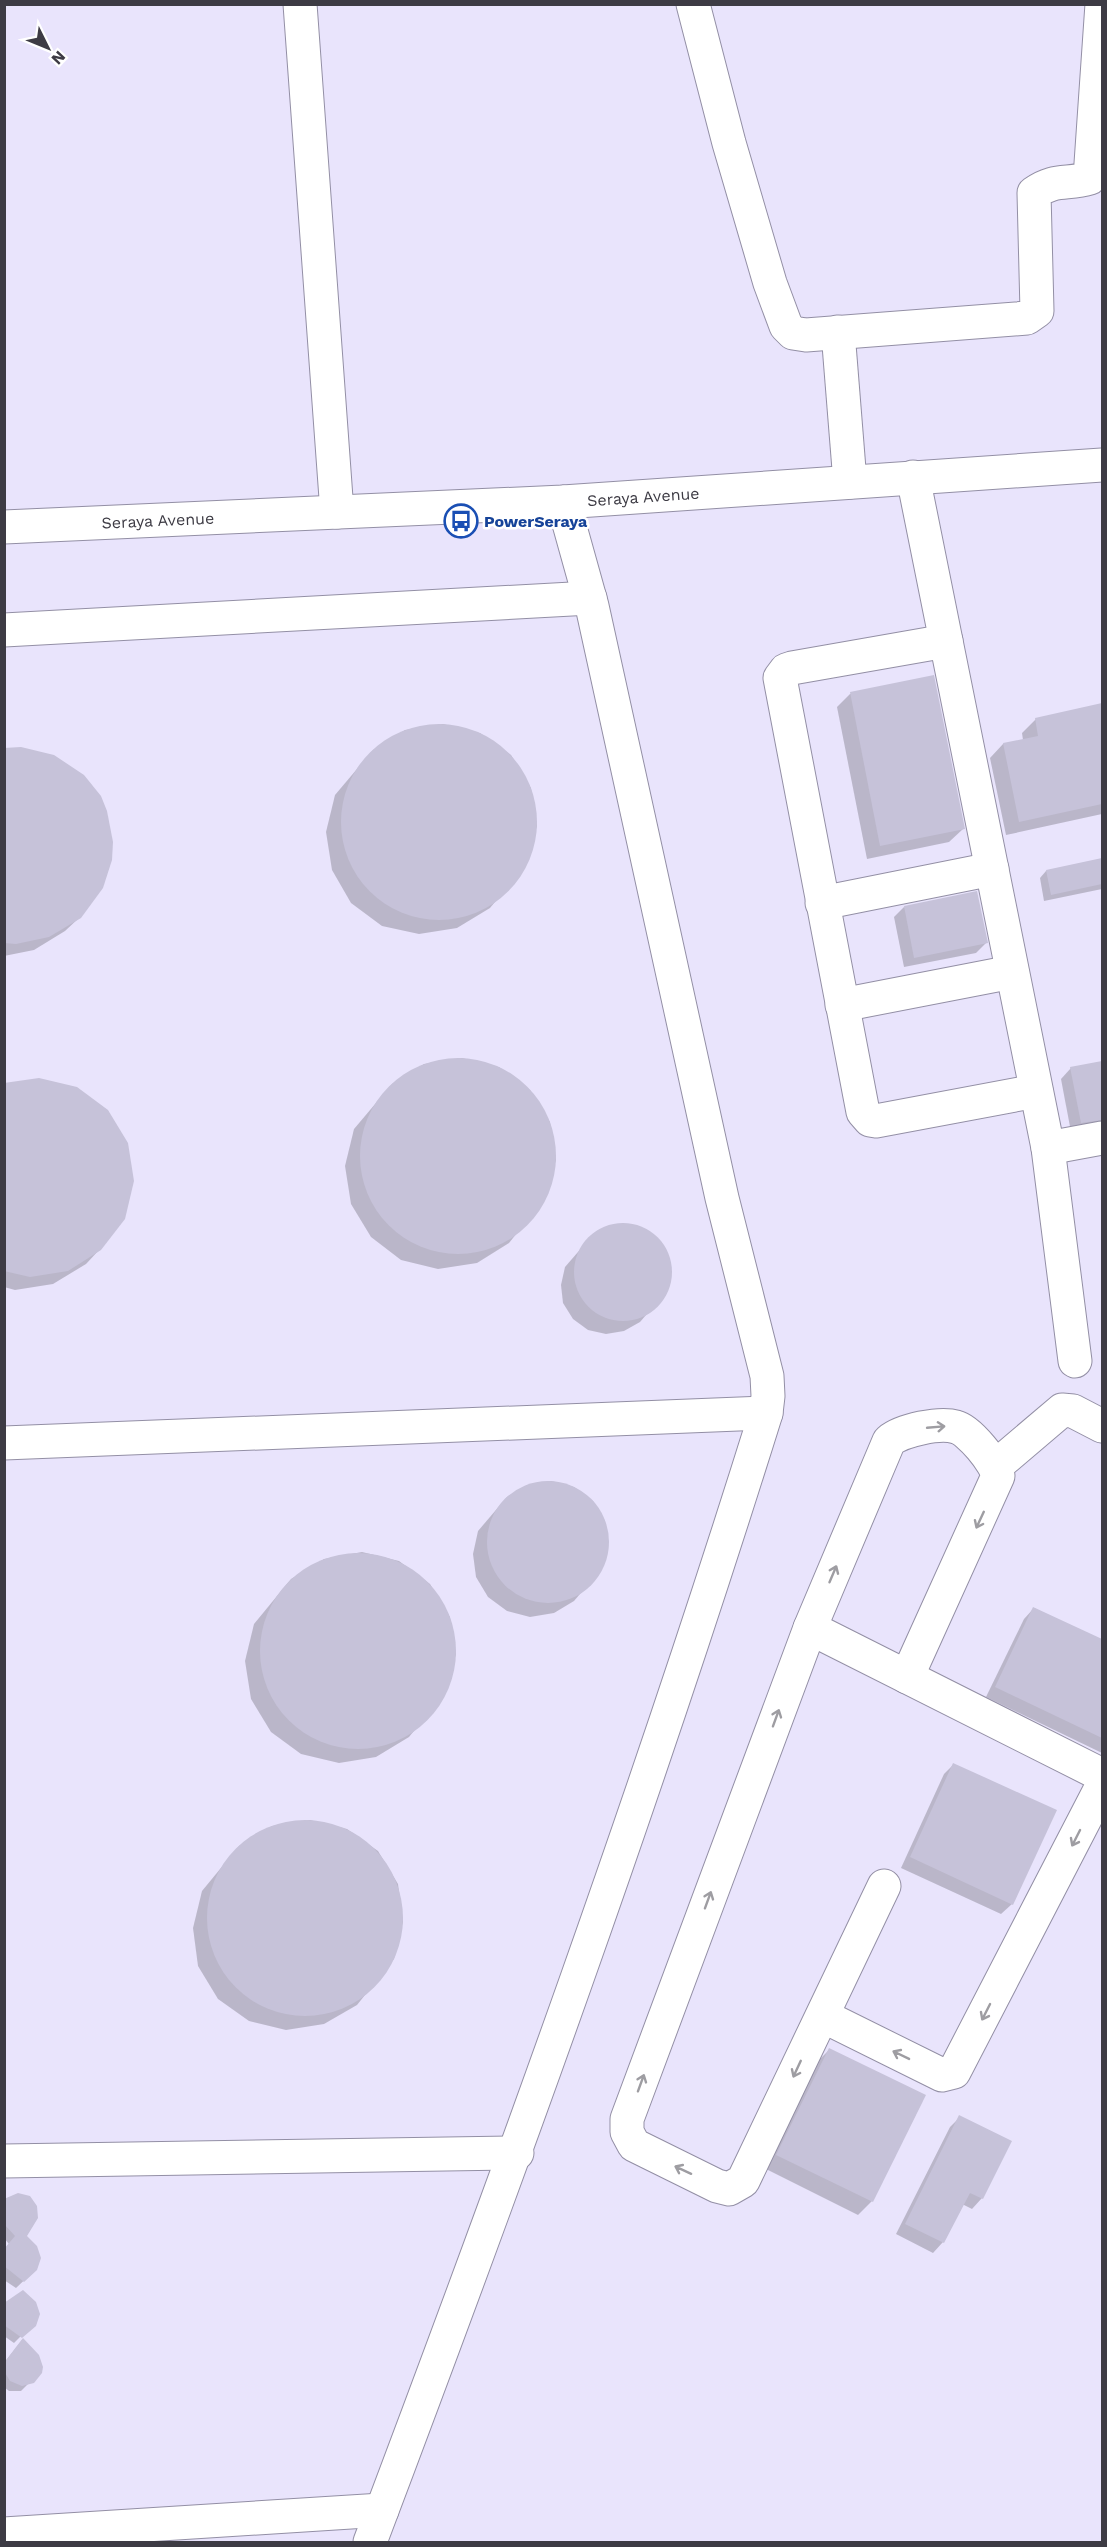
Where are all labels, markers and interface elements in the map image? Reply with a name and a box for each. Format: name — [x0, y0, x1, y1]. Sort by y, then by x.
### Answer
north arrow — [18, 18, 78, 78]
text: N — [48, 47, 70, 69]
street label: Seraya Avenue — [586, 484, 700, 510]
bus stop icon: PowerSeraya — [443, 503, 479, 539]
street label: Seraya Avenue — [101, 509, 215, 533]
place label: PowerSeraya — [484, 512, 588, 531]
one-way arrow — [925, 1421, 945, 1432]
one-way arrow — [973, 1511, 985, 1529]
one-way arrow — [827, 1565, 839, 1583]
one-way arrow — [772, 1709, 783, 1727]
one-way arrow — [1070, 1829, 1081, 1847]
one-way arrow — [704, 1892, 715, 1910]
one-way arrow — [980, 2002, 992, 2020]
one-way arrow — [892, 2049, 910, 2060]
one-way arrow — [791, 2060, 803, 2078]
one-way arrow — [636, 2074, 647, 2093]
one-way arrow — [674, 2163, 692, 2175]

